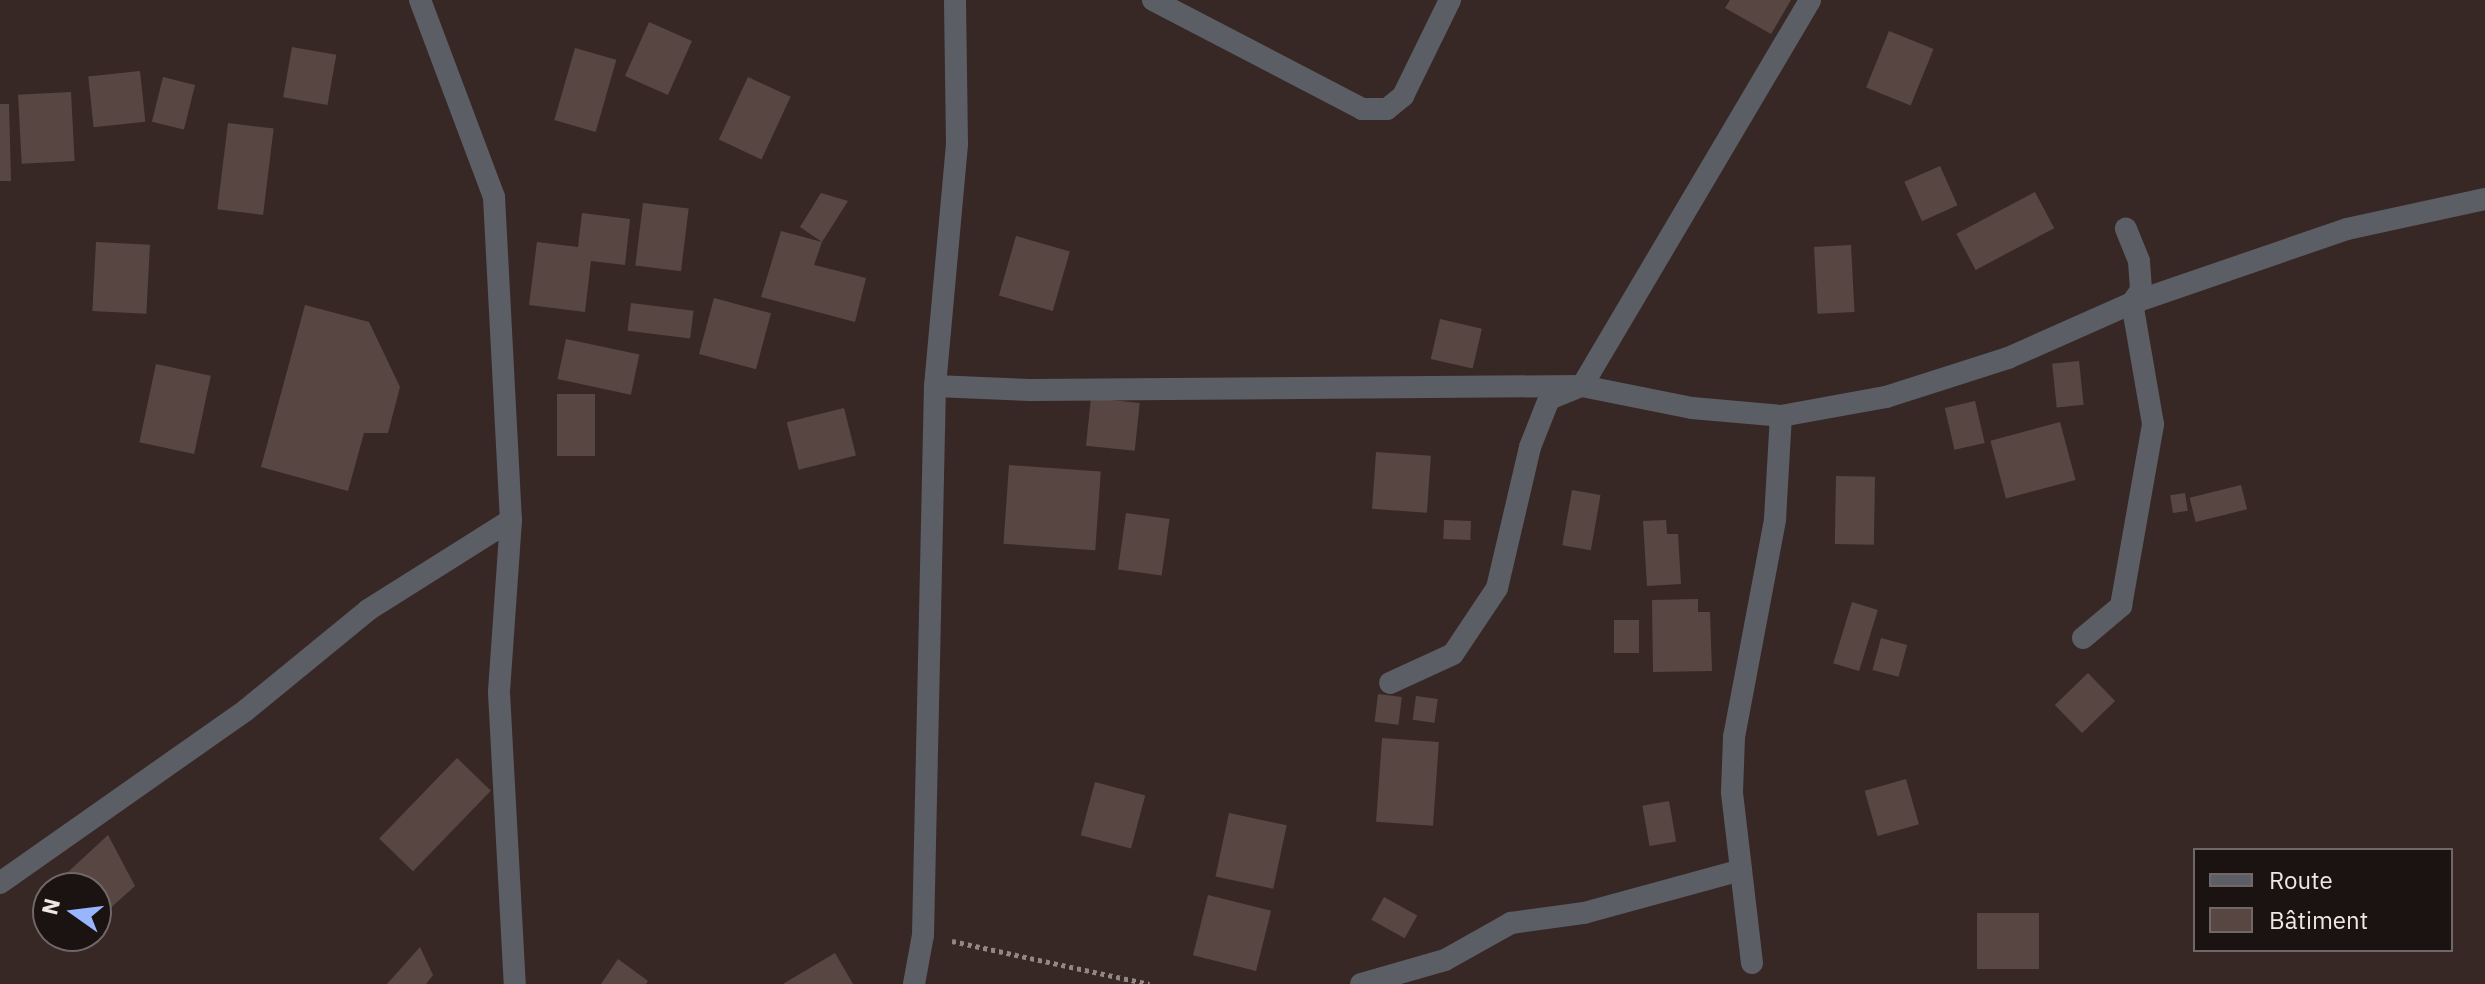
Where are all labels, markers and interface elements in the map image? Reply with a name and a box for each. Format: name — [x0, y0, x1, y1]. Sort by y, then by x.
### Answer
legend — [2193, 848, 2453, 952]
text: Route — [2269, 864, 2333, 896]
north arrow — [32, 872, 112, 952]
text: N — [34, 895, 66, 918]
text: Bâtiment — [2269, 904, 2368, 936]

